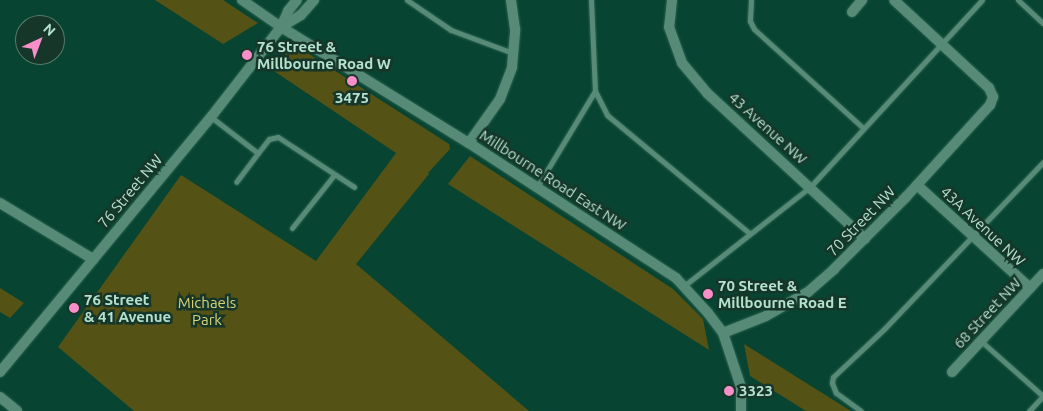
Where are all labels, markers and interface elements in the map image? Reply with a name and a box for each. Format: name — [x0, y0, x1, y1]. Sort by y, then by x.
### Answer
north arrow — [15, 15, 65, 65]
text: N — [40, 20, 59, 39]
place label: 76 Street & Millbourne Road W — [257, 37, 391, 72]
marker: 76 Street & Millbourne Road W — [241, 49, 253, 61]
marker: 3475 — [346, 75, 358, 87]
street label: 43 Avenue NW — [725, 88, 811, 168]
place label: 3475 — [335, 89, 369, 107]
street label: Millbourne Road East NW — [476, 126, 630, 234]
street label: 76 Street NW — [94, 151, 166, 231]
street label: 70 Street NW — [823, 182, 899, 260]
street label: 43A Avenue NW — [937, 182, 1029, 270]
street label: 68 Street NW — [950, 274, 1024, 352]
place label: 70 Street & Millbourne Road E — [718, 276, 847, 311]
marker: 70 Street & Millbourne Road E — [702, 288, 714, 300]
place label: 76 Street & 41 Avenue — [84, 290, 171, 325]
park label: Michaels Park — [178, 293, 236, 328]
marker: 76 Street & 41 Avenue — [68, 302, 80, 314]
place label: 3323 — [739, 382, 773, 400]
marker: 3323 — [723, 385, 735, 397]

